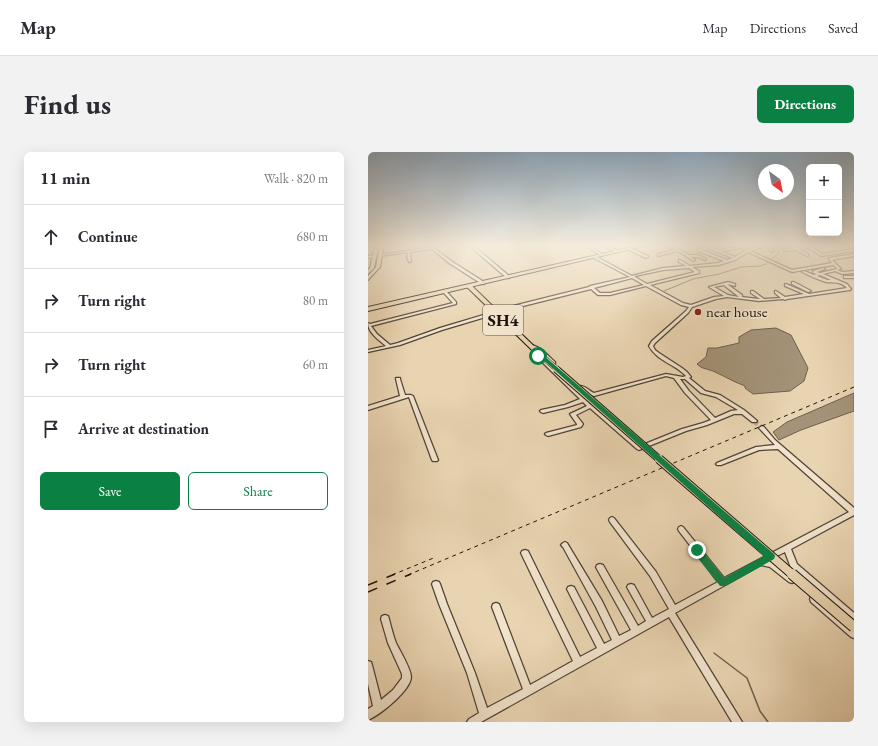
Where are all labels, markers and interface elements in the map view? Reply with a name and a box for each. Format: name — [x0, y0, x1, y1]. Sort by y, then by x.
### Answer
text: Map — [20, 15, 56, 40]
text: Map — [702, 19, 728, 37]
text: Directions — [750, 19, 806, 37]
text: Saved — [828, 19, 858, 37]
button: Directions — [757, 85, 854, 123]
text: Find us — [24, 86, 111, 122]
north arrow — [758, 164, 794, 200]
map controls — [806, 164, 842, 236]
button: + — [806, 164, 842, 200]
text: 11 min — [40, 167, 90, 189]
text: Walk · 820 m — [264, 170, 328, 187]
button: − — [806, 200, 842, 236]
icon: ahead — [40, 226, 62, 248]
text: Continue — [78, 227, 138, 246]
text: 680 m — [297, 228, 328, 245]
icon: right — [40, 290, 62, 312]
text: Turn right — [78, 291, 146, 310]
text: 80 m — [303, 292, 328, 309]
place label: near house — [706, 302, 768, 321]
road number: SH4 — [483, 305, 523, 335]
marker: near house — [693, 307, 703, 317]
route start — [529, 347, 547, 365]
icon: right — [40, 354, 62, 376]
text: Turn right — [78, 355, 146, 374]
text: 60 m — [303, 356, 328, 373]
icon: arrive — [40, 418, 62, 440]
text: Arrive at destination — [78, 419, 209, 438]
button: Save — [40, 472, 180, 510]
button: Share — [188, 472, 328, 510]
route end — [688, 541, 706, 559]

